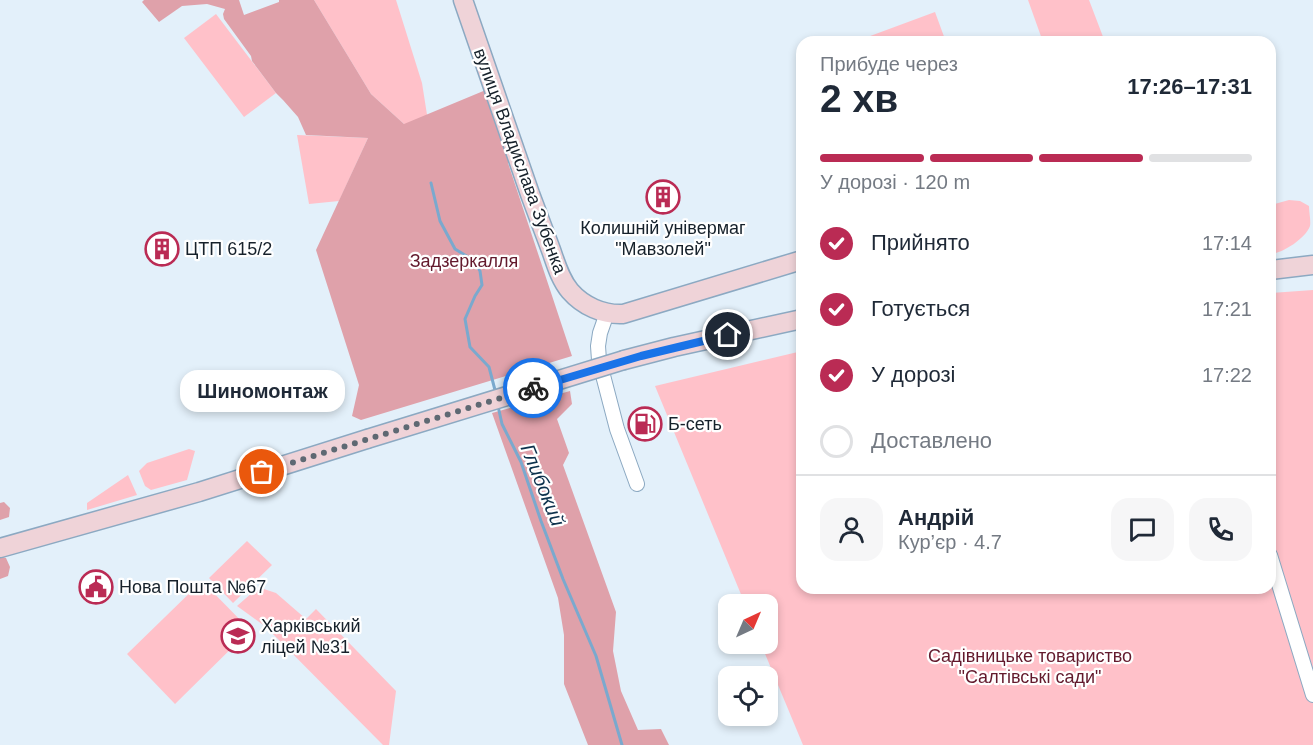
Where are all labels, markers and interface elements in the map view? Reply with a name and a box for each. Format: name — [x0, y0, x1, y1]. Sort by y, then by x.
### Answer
street label: вулиця Владислава Зубенка — [470, 45, 571, 278]
text: Прибуде через — [820, 53, 958, 75]
text: 17:26–17:31 — [1127, 74, 1252, 99]
text: 2 хв — [820, 77, 898, 120]
text: У дорозі · 120 m — [820, 171, 970, 193]
building icon: Колишній універмаг "Мавзолей" — [645, 179, 681, 215]
place label: Колишній універмаг "Мавзолей" — [580, 218, 746, 259]
icon: check — [820, 227, 853, 260]
text: Прийнято — [871, 230, 970, 255]
building icon: ЦТП 615/2 — [144, 231, 180, 267]
text: 17:14 — [1202, 232, 1252, 254]
place label: ЦТП 615/2 — [185, 239, 272, 259]
park label: Задзеркалля — [410, 251, 518, 271]
icon: check — [820, 293, 853, 326]
text: Готується — [871, 296, 970, 321]
text: 17:21 — [1202, 298, 1252, 320]
pin — [702, 309, 753, 360]
icon: home — [711, 318, 744, 351]
courier — [503, 358, 563, 418]
icon: check — [820, 359, 853, 392]
text: У дорозі — [871, 362, 955, 387]
text: 17:22 — [1202, 364, 1252, 386]
callout: Шиномонтаж — [180, 370, 344, 412]
icon: bike — [517, 372, 550, 405]
text: Шиномонтаж — [197, 380, 328, 402]
fuel station icon: Б-сеть — [627, 406, 663, 442]
place label: Б-сеть — [668, 414, 722, 434]
text: Доставлено — [871, 428, 992, 453]
water label: Глибокий — [517, 441, 569, 529]
pin — [236, 446, 287, 497]
icon: bag — [245, 455, 278, 488]
button: person — [820, 498, 883, 561]
button: chat — [1111, 498, 1174, 561]
button: phone — [1189, 498, 1252, 561]
text: Андрій — [898, 505, 974, 530]
text: Кур’єр · 4.7 — [898, 531, 1002, 553]
public building icon: Нова Пошта №67 — [78, 569, 114, 605]
place label: Нова Пошта №67 — [119, 577, 266, 597]
north arrow — [718, 594, 778, 654]
map controls — [718, 594, 778, 726]
place label: Харківський ліцей №31 — [261, 616, 361, 657]
school or university icon: Харківський ліцей №31 — [220, 618, 256, 654]
park label: Садівницьке товариство "Салтівські сади" — [928, 646, 1132, 687]
button: locate — [718, 666, 778, 726]

